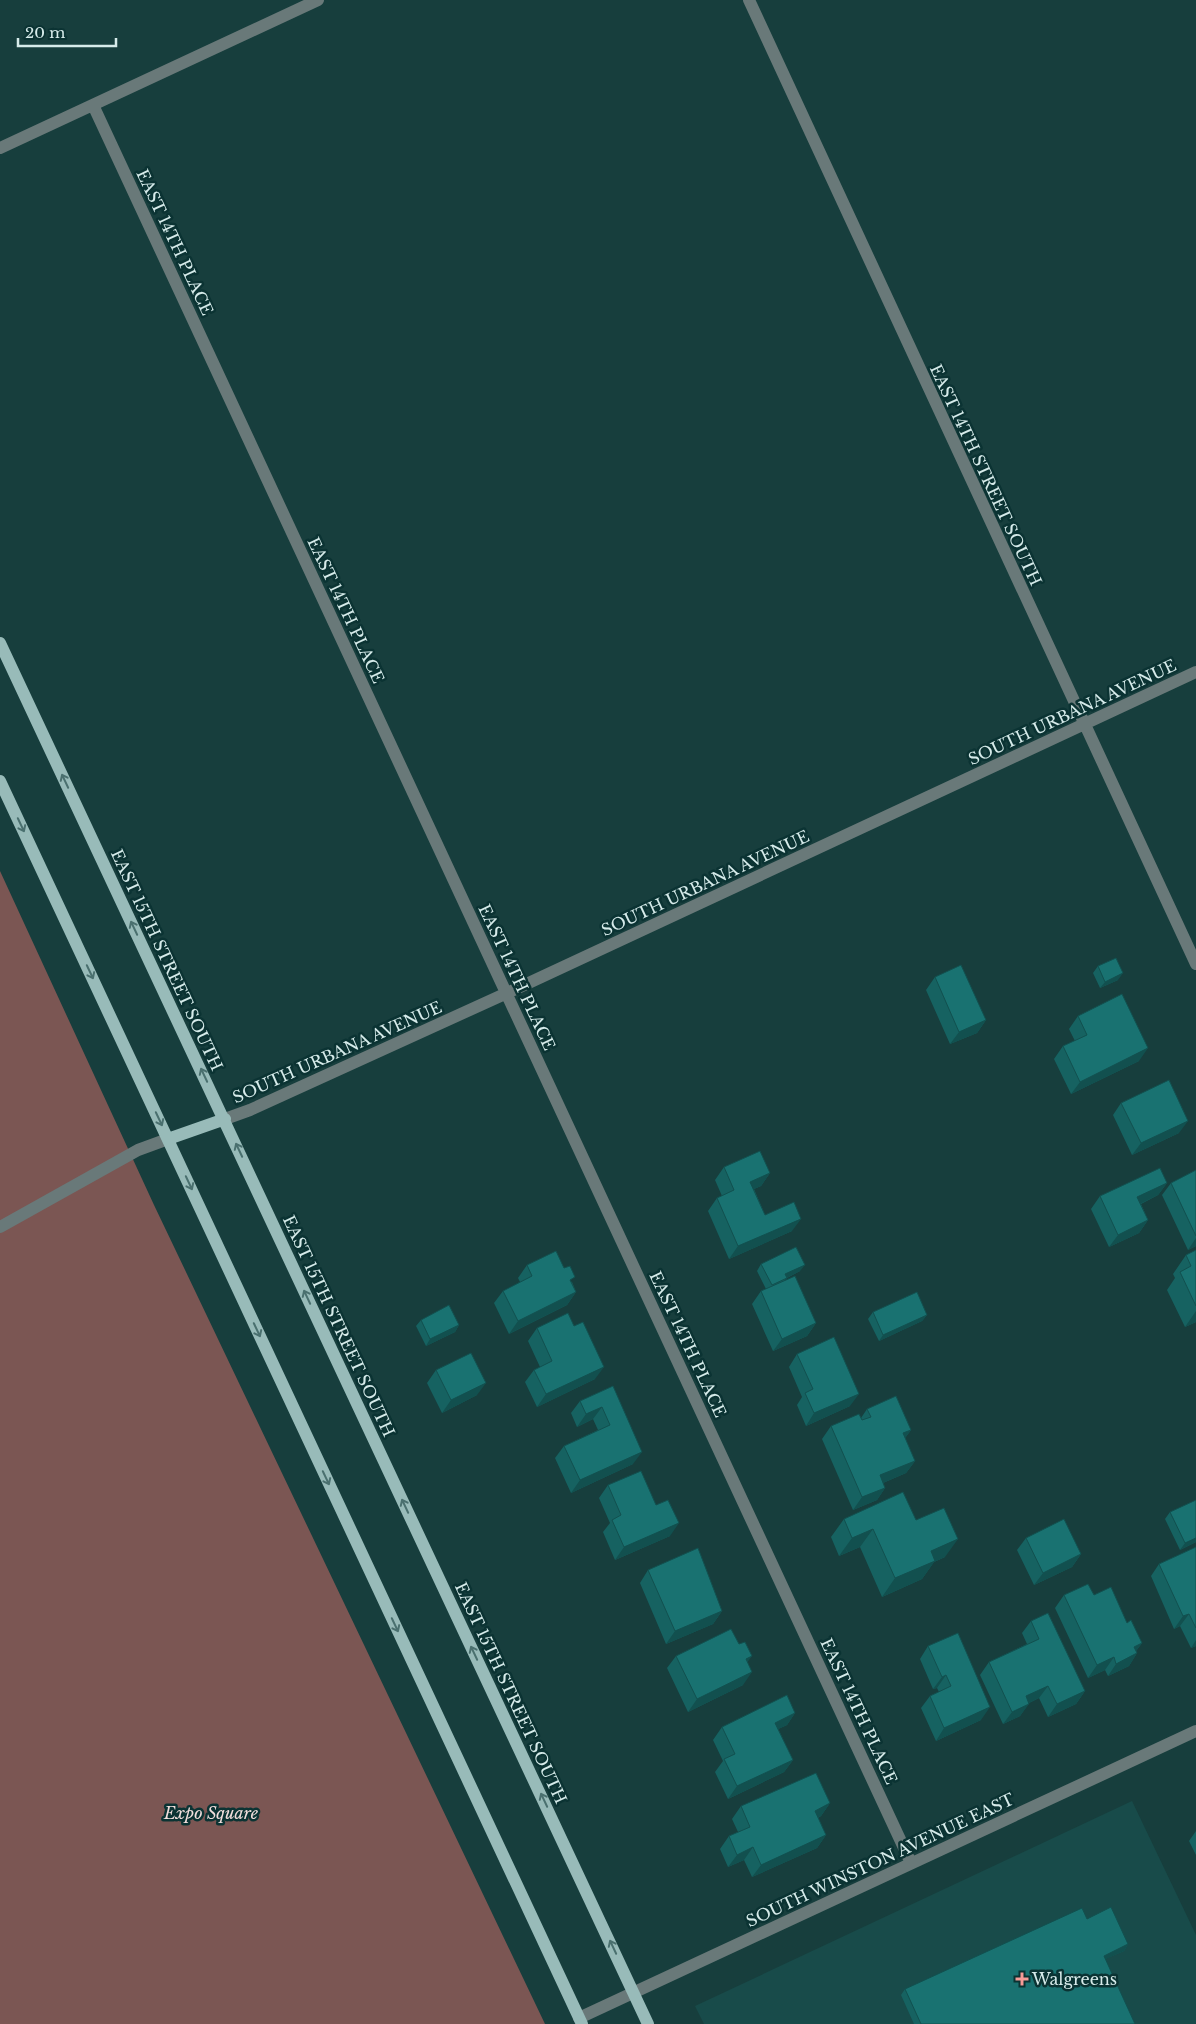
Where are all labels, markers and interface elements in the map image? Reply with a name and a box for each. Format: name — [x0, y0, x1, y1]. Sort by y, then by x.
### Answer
scale bar — [18, 15, 115, 47]
text: 20 m — [25, 23, 65, 42]
street label: EAST 14TH PLACE — [132, 166, 218, 318]
street label: EAST 14TH STREET SOUTH — [926, 361, 1046, 589]
street label: EAST 14TH PLACE — [303, 534, 389, 686]
street label: SOUTH URBANA AVENUE — [965, 655, 1179, 769]
one-way arrow — [60, 774, 69, 789]
one-way arrow — [16, 817, 26, 832]
street label: SOUTH URBANA AVENUE — [598, 826, 812, 940]
street label: EAST 15TH STREET SOUTH — [107, 846, 227, 1074]
street label: EAST 14TH PLACE — [474, 901, 560, 1053]
one-way arrow — [129, 921, 139, 936]
one-way arrow — [85, 964, 95, 979]
street label: SOUTH URBANA AVENUE — [229, 997, 445, 1107]
one-way arrow — [198, 1068, 208, 1083]
one-way arrow — [154, 1111, 164, 1126]
one-way arrow — [234, 1143, 244, 1158]
one-way arrow — [184, 1175, 194, 1190]
street label: EAST 15TH STREET SOUTH — [279, 1212, 399, 1440]
street label: EAST 14TH PLACE — [645, 1268, 731, 1420]
one-way arrow — [302, 1290, 312, 1305]
one-way arrow — [253, 1323, 263, 1338]
one-way arrow — [322, 1470, 332, 1485]
one-way arrow — [400, 1499, 410, 1514]
street label: EAST 15TH STREET SOUTH — [451, 1579, 571, 1807]
one-way arrow — [391, 1617, 400, 1632]
street label: EAST 14TH PLACE — [816, 1635, 902, 1787]
one-way arrow — [469, 1646, 479, 1661]
street label: SOUTH WINSTON AVENUE EAST — [743, 1789, 1017, 1931]
one-way arrow — [538, 1793, 548, 1808]
park label: Expo Square — [163, 1803, 259, 1823]
one-way arrow — [607, 1940, 617, 1955]
place label: Walgreens — [1031, 1969, 1117, 1989]
marker: Walgreens — [1016, 1973, 1028, 1985]

